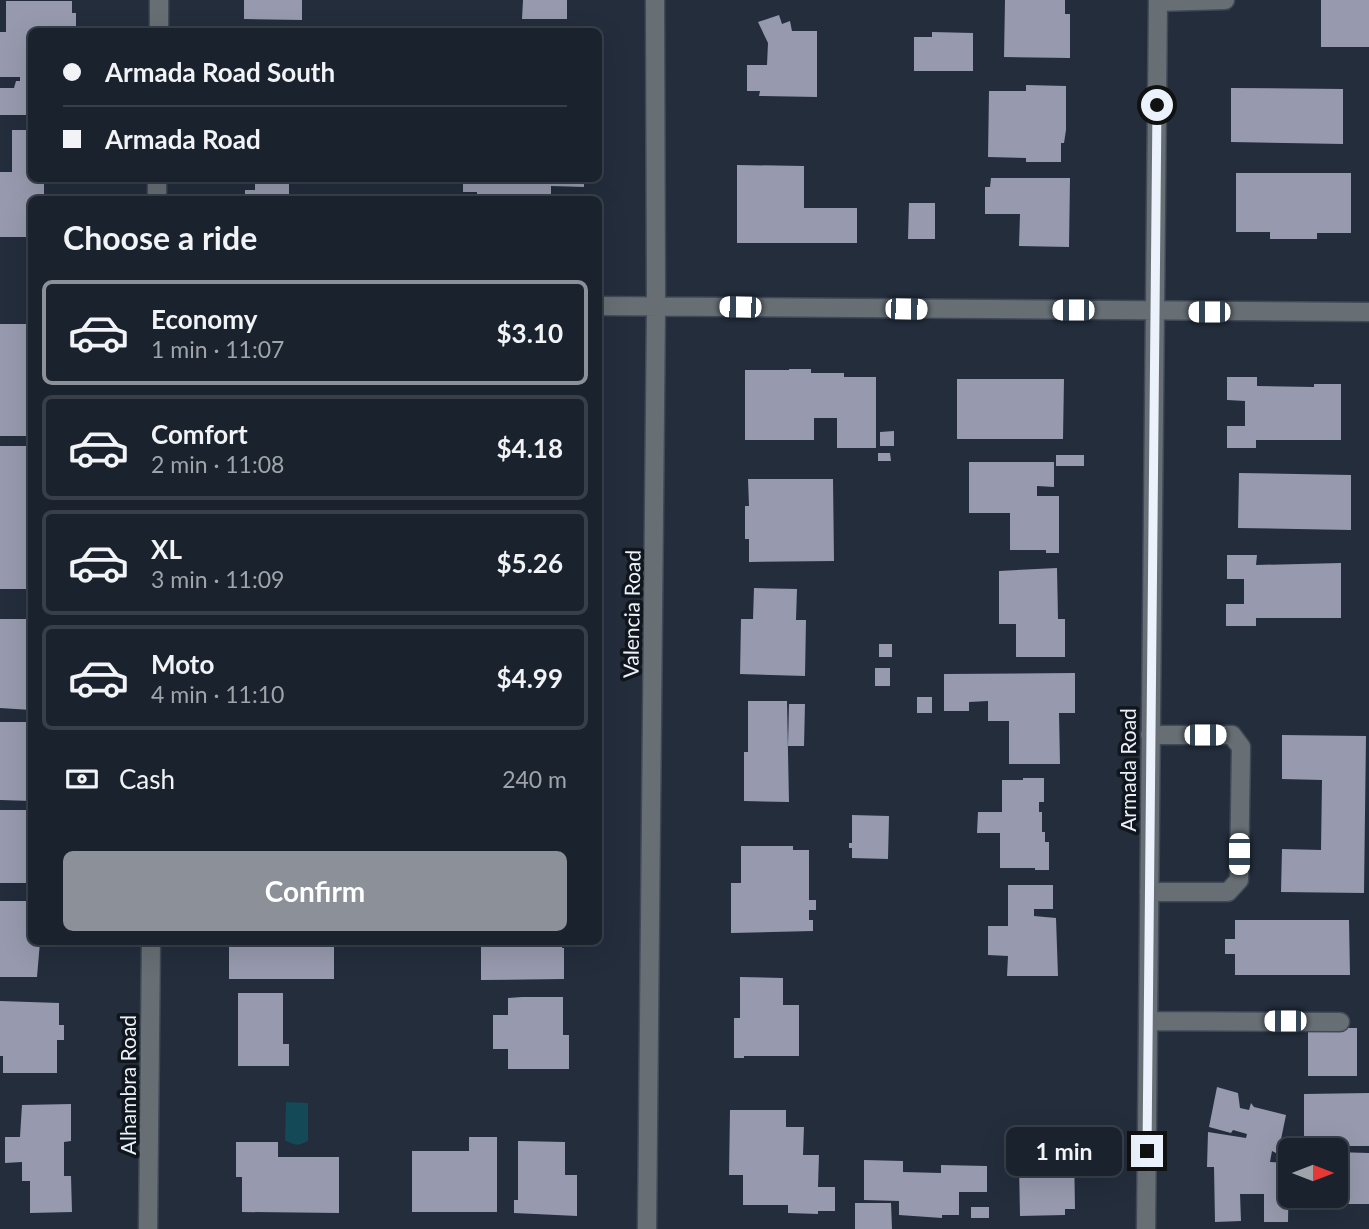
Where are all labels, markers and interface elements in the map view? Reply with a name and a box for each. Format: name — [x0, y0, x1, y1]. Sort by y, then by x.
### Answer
text: Armada Road South — [105, 56, 335, 88]
route start — [1141, 89, 1173, 121]
text: Armada Road — [105, 123, 261, 155]
text: Choose a ride — [63, 218, 257, 257]
car — [719, 296, 762, 318]
car — [885, 298, 928, 320]
car — [1053, 300, 1095, 321]
icon: car — [67, 301, 130, 364]
car — [1189, 302, 1231, 323]
text: Economy — [151, 303, 257, 335]
text: $3.10 — [497, 317, 563, 349]
text: 1 min · 11:07 — [151, 335, 284, 363]
icon: car — [67, 416, 130, 479]
text: Comfort — [151, 418, 248, 450]
text: $4.18 — [497, 432, 563, 464]
text: 2 min · 11:08 — [151, 450, 284, 478]
icon: car — [67, 531, 130, 594]
text: XL — [151, 533, 182, 565]
text: $5.26 — [497, 547, 563, 579]
street label: Valencia Road — [617, 550, 645, 678]
text: 3 min · 11:09 — [151, 565, 284, 593]
icon: car — [67, 646, 130, 709]
text: Moto — [151, 648, 214, 680]
text: $4.99 — [497, 662, 563, 694]
text: 4 min · 11:10 — [151, 680, 284, 708]
street label: Armada Road — [1115, 708, 1140, 832]
car — [1185, 725, 1227, 746]
icon: cash — [63, 760, 101, 798]
text: Cash — [119, 763, 175, 795]
text: 240 m — [502, 765, 567, 793]
car — [1229, 833, 1250, 875]
button: Confirm — [63, 851, 567, 931]
car — [1265, 1011, 1307, 1032]
street label: Alhambra Road — [115, 1015, 140, 1155]
callout: 1 min — [1007, 1126, 1122, 1176]
route end — [1131, 1135, 1163, 1167]
text: 1 min — [1035, 1137, 1093, 1165]
north arrow — [1278, 1138, 1348, 1208]
map controls — [1278, 1138, 1348, 1208]

